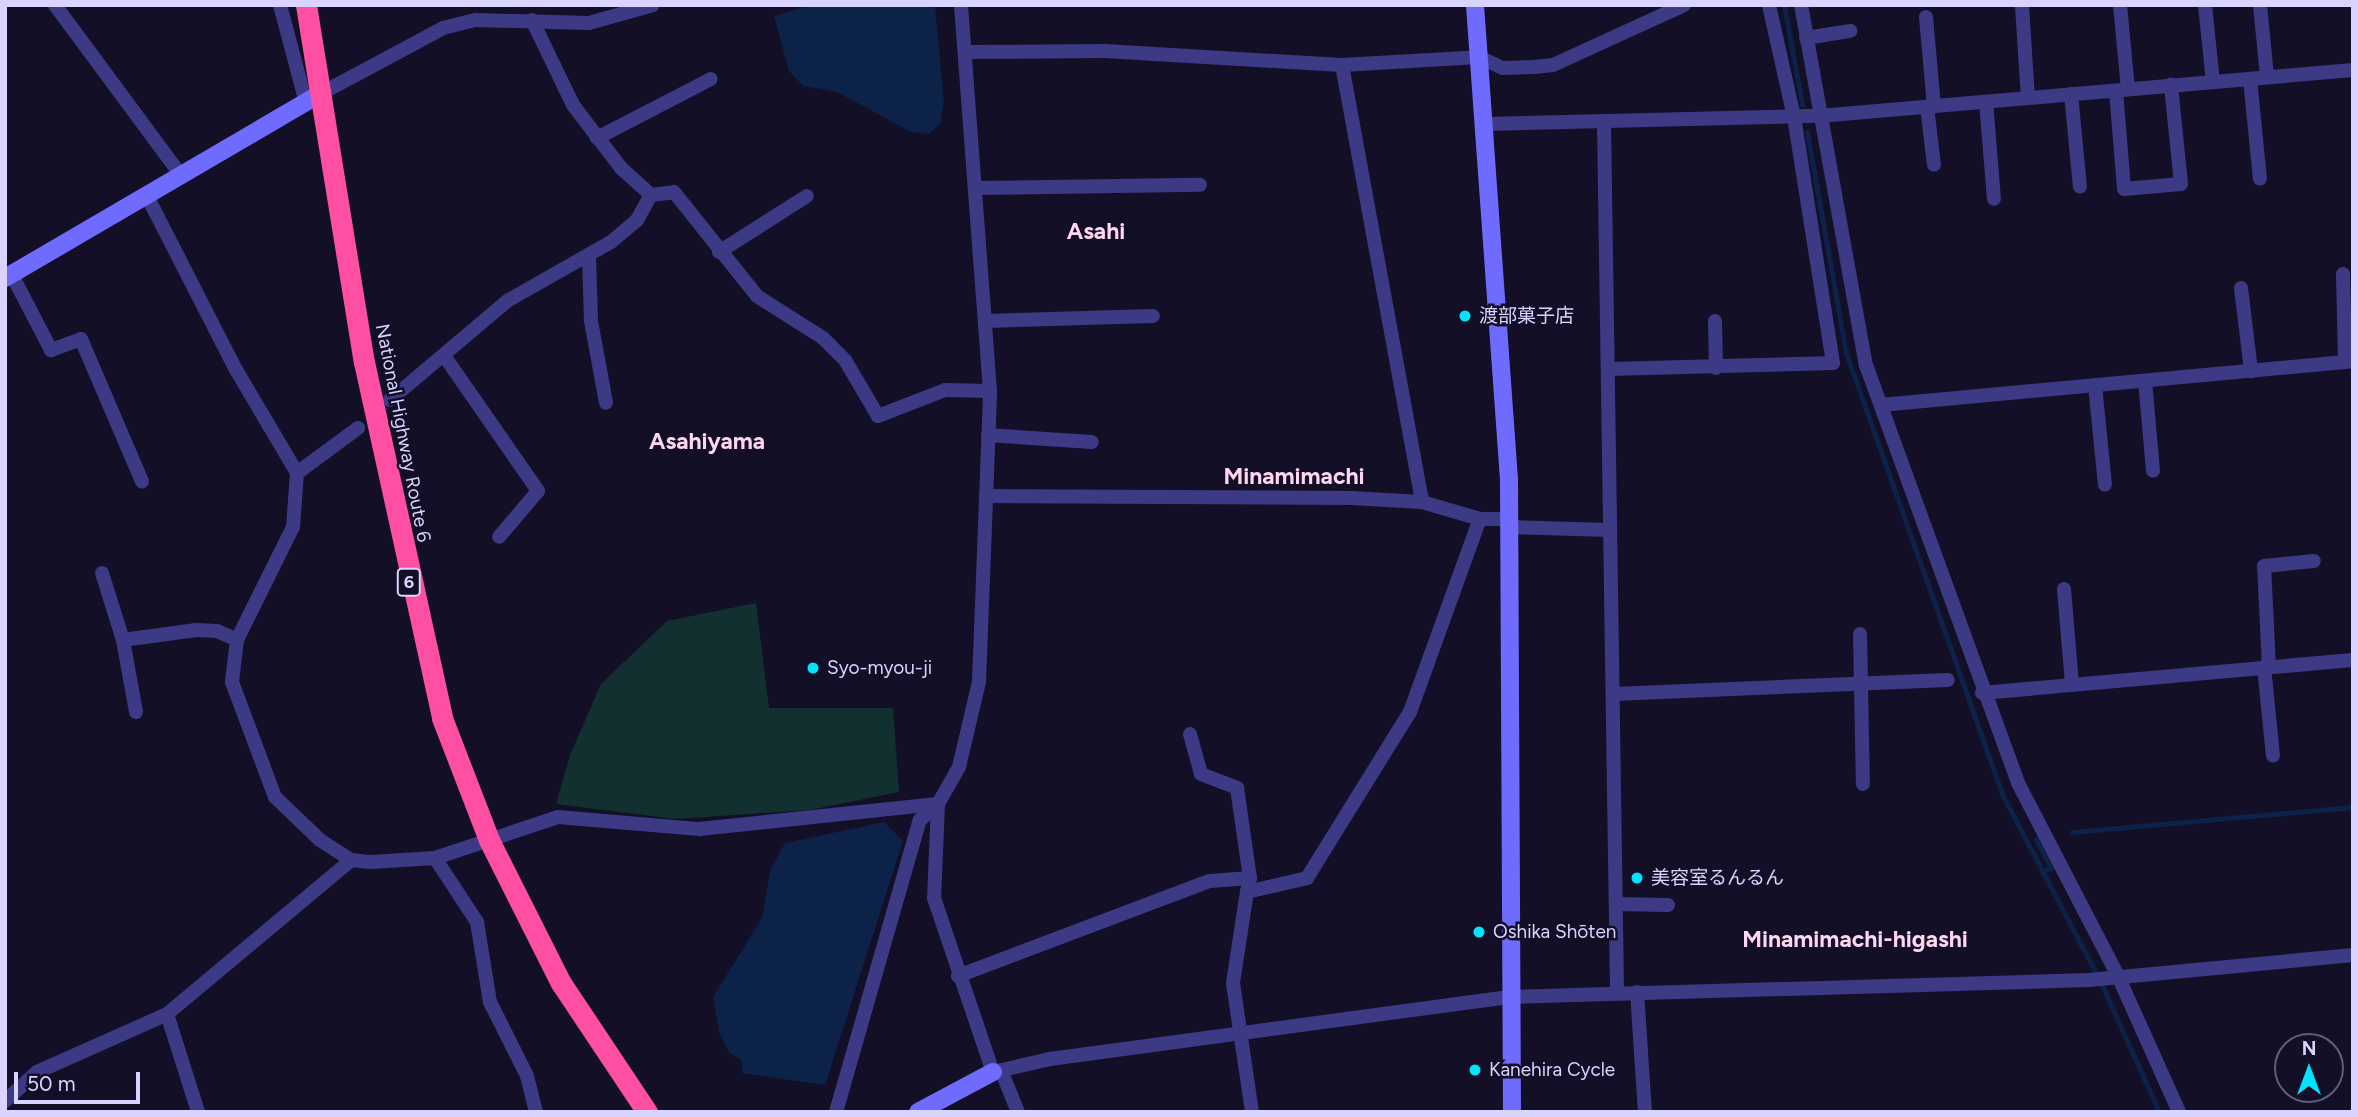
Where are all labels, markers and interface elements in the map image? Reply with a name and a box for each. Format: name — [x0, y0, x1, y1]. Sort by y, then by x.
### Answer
district label: Asahi — [1067, 217, 1125, 245]
place label: 渡部菓子店 — [1479, 305, 1574, 327]
marker: 渡部菓子店 — [1457, 308, 1473, 324]
street label: National Highway Route 6 — [371, 322, 435, 544]
district label: Asahiyama — [649, 427, 765, 455]
district label: Minamimachi — [1223, 462, 1365, 490]
road number: 6 — [397, 568, 421, 596]
place label: Syo-myou-ji — [827, 657, 932, 679]
marker: Syo-myou-ji — [805, 660, 821, 676]
place label: 美容室るんるん — [1651, 867, 1784, 889]
marker: 美容室るんるん — [1629, 870, 1645, 886]
place label: Oshika Shōten — [1493, 921, 1616, 943]
marker: Oshika Shōten — [1471, 924, 1487, 940]
district label: Minamimachi-higashi — [1742, 925, 1968, 953]
north arrow — [2274, 1033, 2344, 1103]
text: N — [2302, 1037, 2316, 1060]
scale bar — [18, 1058, 144, 1102]
place label: Kanehira Cycle — [1489, 1059, 1615, 1081]
marker: Kanehira Cycle — [1467, 1062, 1483, 1078]
text: 50 m — [27, 1071, 76, 1096]

